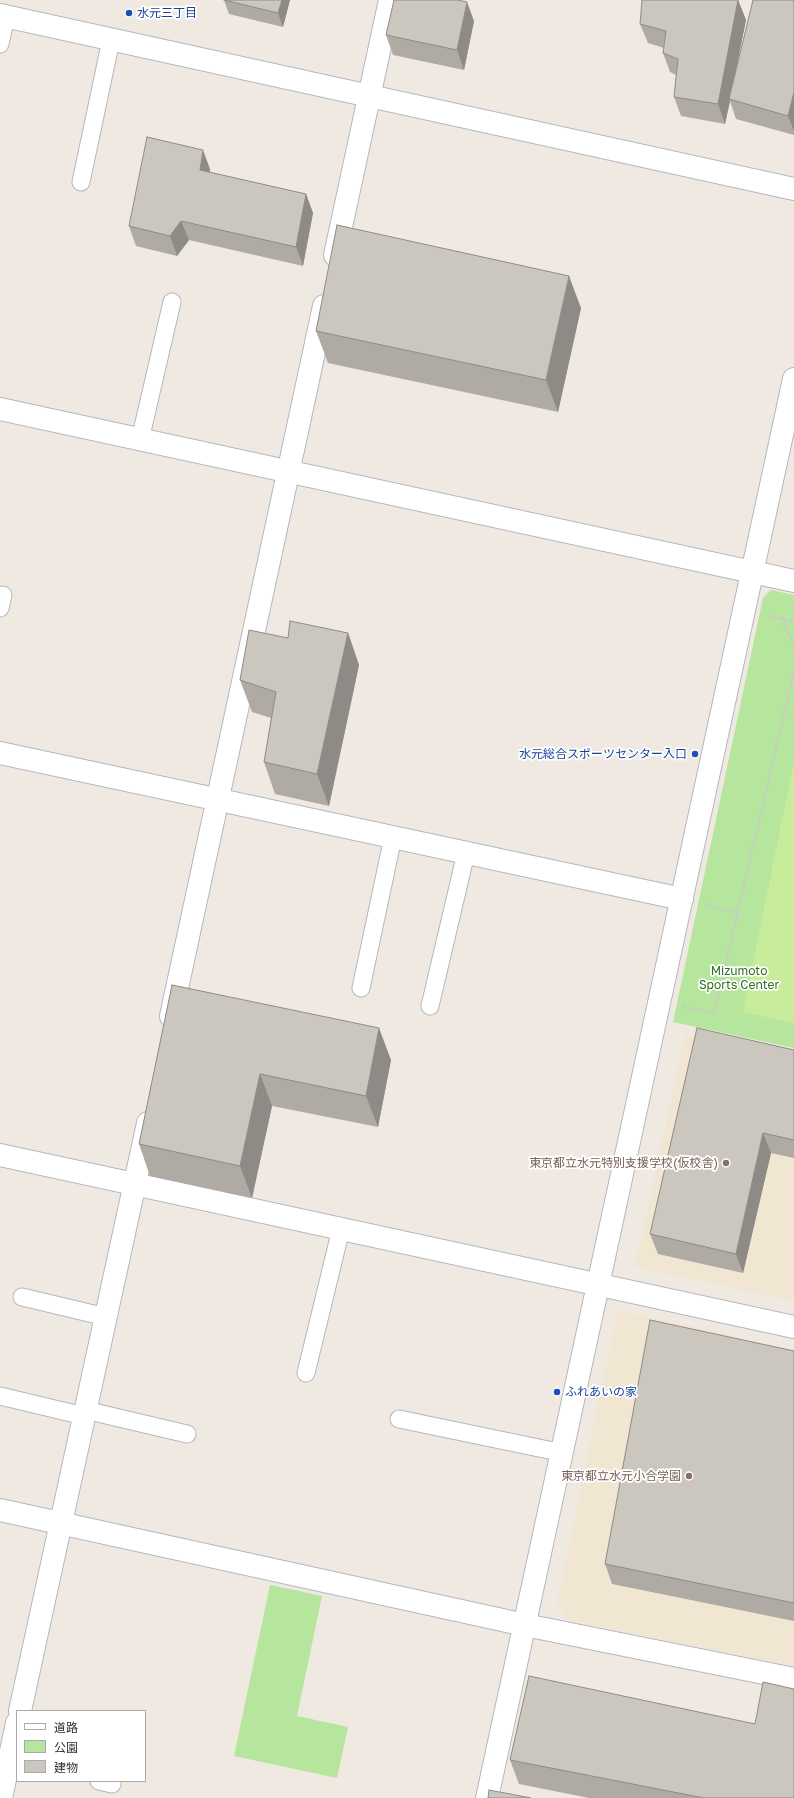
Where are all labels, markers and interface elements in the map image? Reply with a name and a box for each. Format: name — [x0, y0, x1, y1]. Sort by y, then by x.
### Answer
place label: 水元三丁目 — [137, 6, 197, 20]
marker: 水元三丁目 — [124, 8, 134, 18]
place label: 水元総合スポーツセンター入口 — [519, 747, 687, 761]
marker: 水元総合スポーツセンター入口 — [690, 749, 700, 759]
park label: Mizumoto Sports Center — [699, 964, 779, 992]
place label: 東京都立水元特別支援学校(仮校舎) — [529, 1156, 718, 1170]
marker: 東京都立水元特別支援学校(仮校舎) — [721, 1158, 731, 1168]
place label: ふれあいの家 — [565, 1385, 637, 1399]
marker: ふれあいの家 — [552, 1387, 562, 1397]
place label: 東京都立水元小合学園 — [561, 1469, 681, 1483]
marker: 東京都立水元小合学園 — [684, 1471, 694, 1481]
legend — [16, 1710, 146, 1782]
text: 道路 — [54, 1720, 78, 1735]
text: 公園 — [54, 1740, 78, 1755]
text: 建物 — [54, 1760, 78, 1775]

